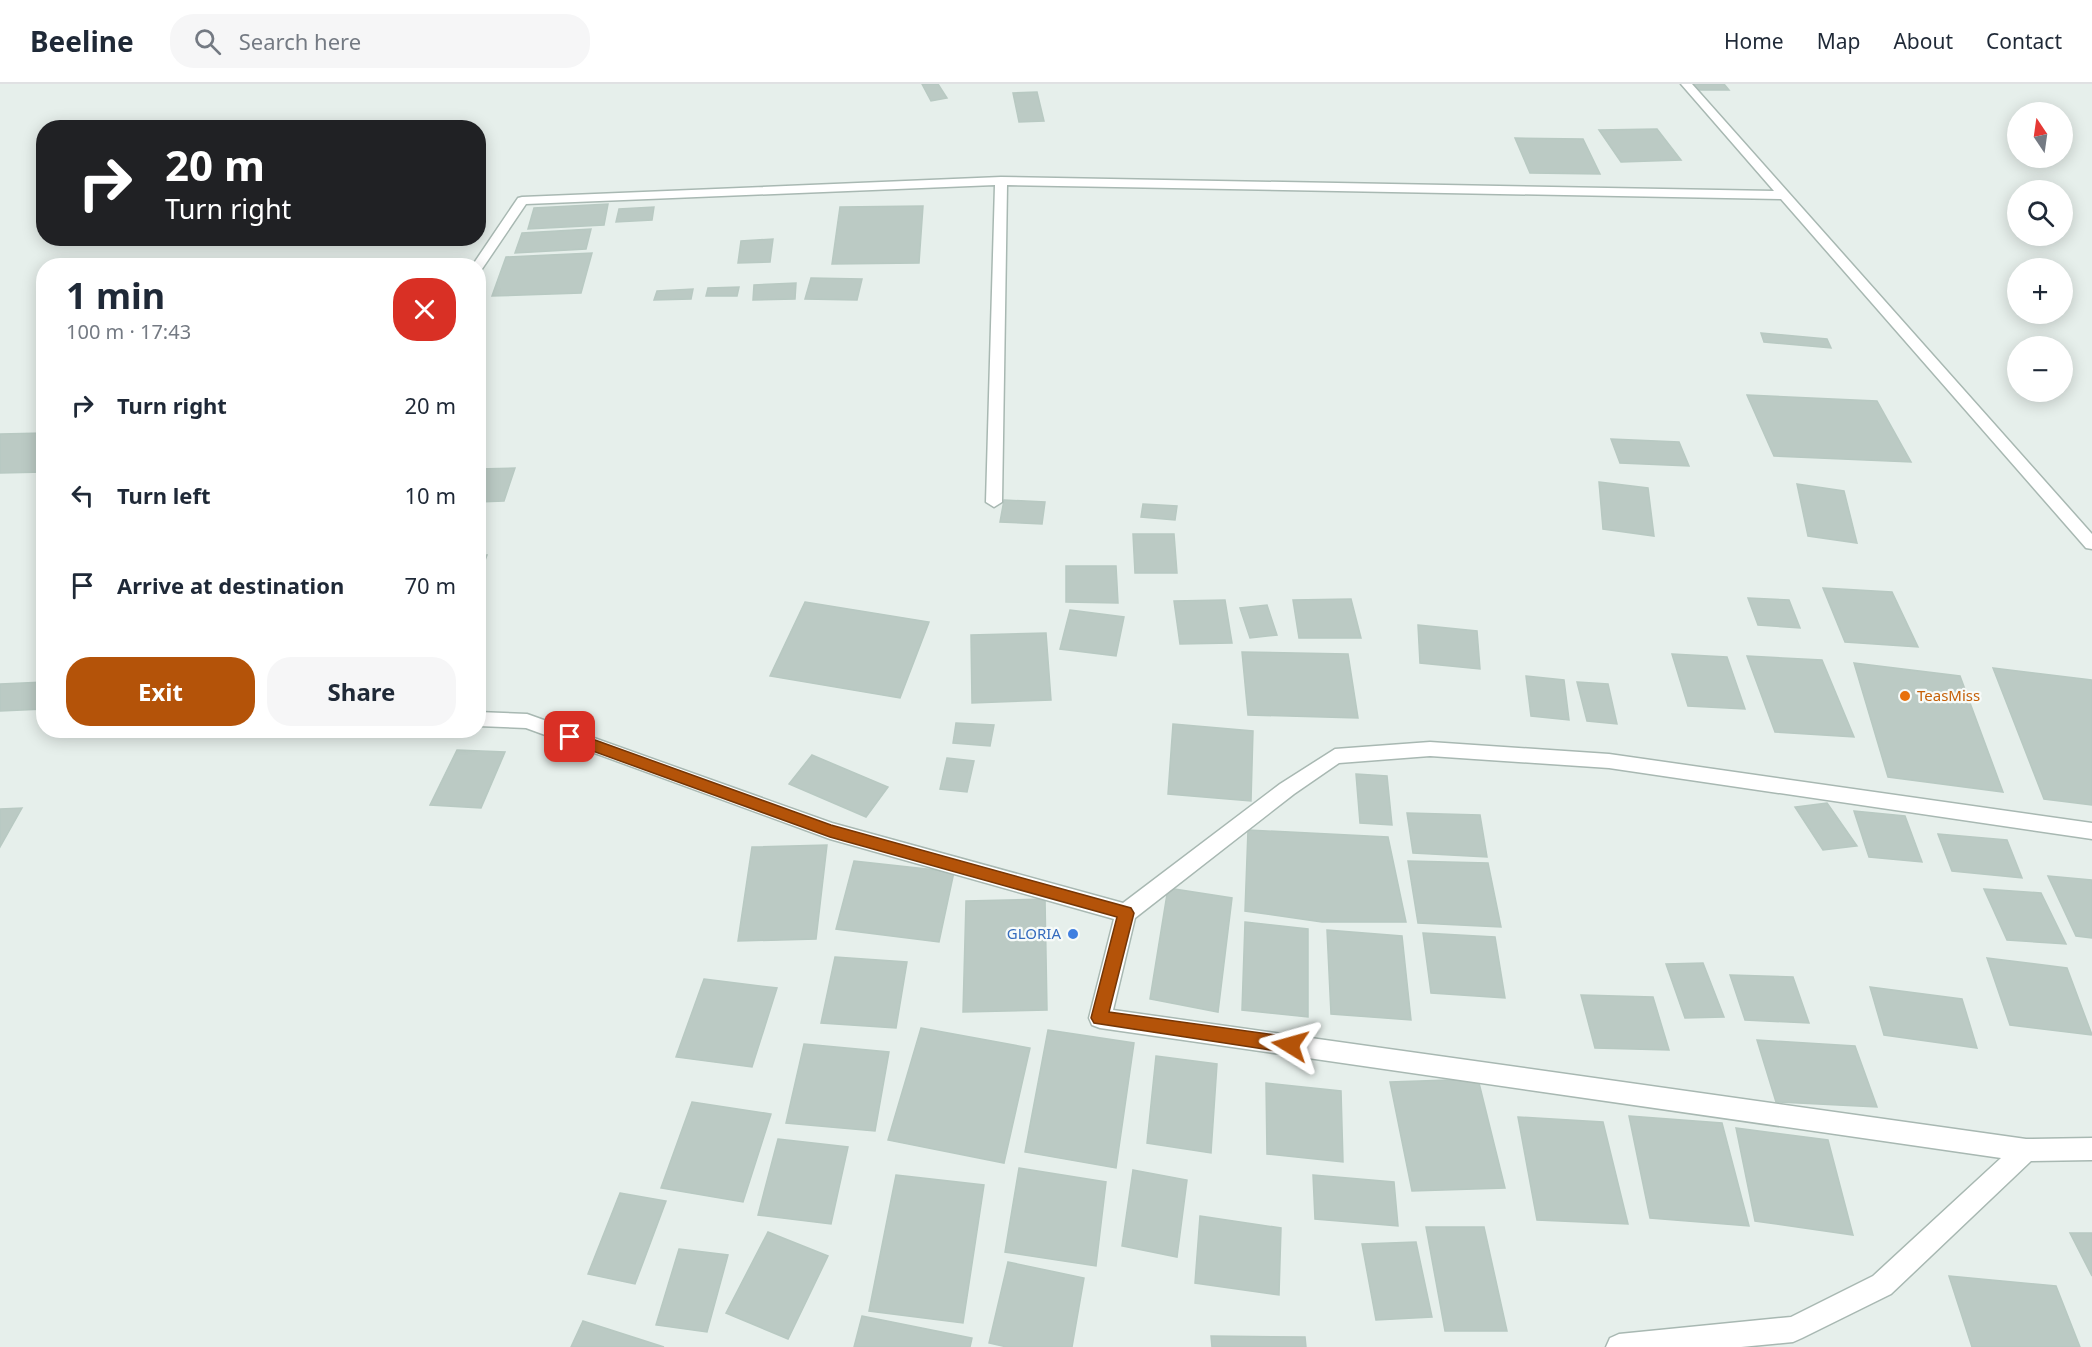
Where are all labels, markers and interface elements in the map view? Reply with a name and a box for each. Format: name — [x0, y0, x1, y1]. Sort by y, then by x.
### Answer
search box — [170, 14, 590, 68]
text: Beeline — [30, 22, 134, 60]
icon: search — [191, 25, 224, 58]
text: Search here — [239, 26, 361, 56]
text: Home — [1724, 27, 1784, 55]
text: Map — [1817, 27, 1860, 55]
text: About — [1893, 27, 1953, 55]
text: Contact — [1986, 27, 2062, 55]
north arrow — [2007, 102, 2073, 168]
map controls — [2007, 102, 2073, 402]
text: 20 m — [165, 136, 265, 193]
icon: right — [66, 144, 144, 222]
button: search — [2007, 180, 2073, 246]
text: Turn right — [165, 190, 291, 227]
button: + — [2007, 258, 2073, 324]
text: 1 min — [66, 271, 165, 320]
button: close — [393, 278, 456, 341]
text: 100 m · 17:43 — [66, 318, 191, 345]
button: − — [2007, 336, 2073, 402]
icon: right — [66, 389, 99, 422]
text: Turn right — [117, 390, 227, 420]
text: 20 m — [405, 390, 456, 420]
icon: left — [66, 479, 99, 512]
text: Turn left — [117, 480, 211, 510]
text: 10 m — [405, 480, 456, 510]
icon: arrive — [66, 569, 99, 602]
text: Arrive at destination — [117, 570, 344, 600]
text: 70 m — [405, 570, 456, 600]
button: Exit — [66, 657, 255, 726]
button: Share — [267, 657, 456, 726]
place label: TeasMiss — [1917, 685, 1980, 705]
marker: TeasMiss — [1898, 689, 1912, 703]
pin — [544, 711, 595, 762]
icon: arrive — [553, 720, 586, 753]
place label: GLORIA — [1007, 923, 1061, 943]
marker: GLORIA — [1066, 927, 1080, 941]
position arrow — [1258, 1013, 1322, 1077]

